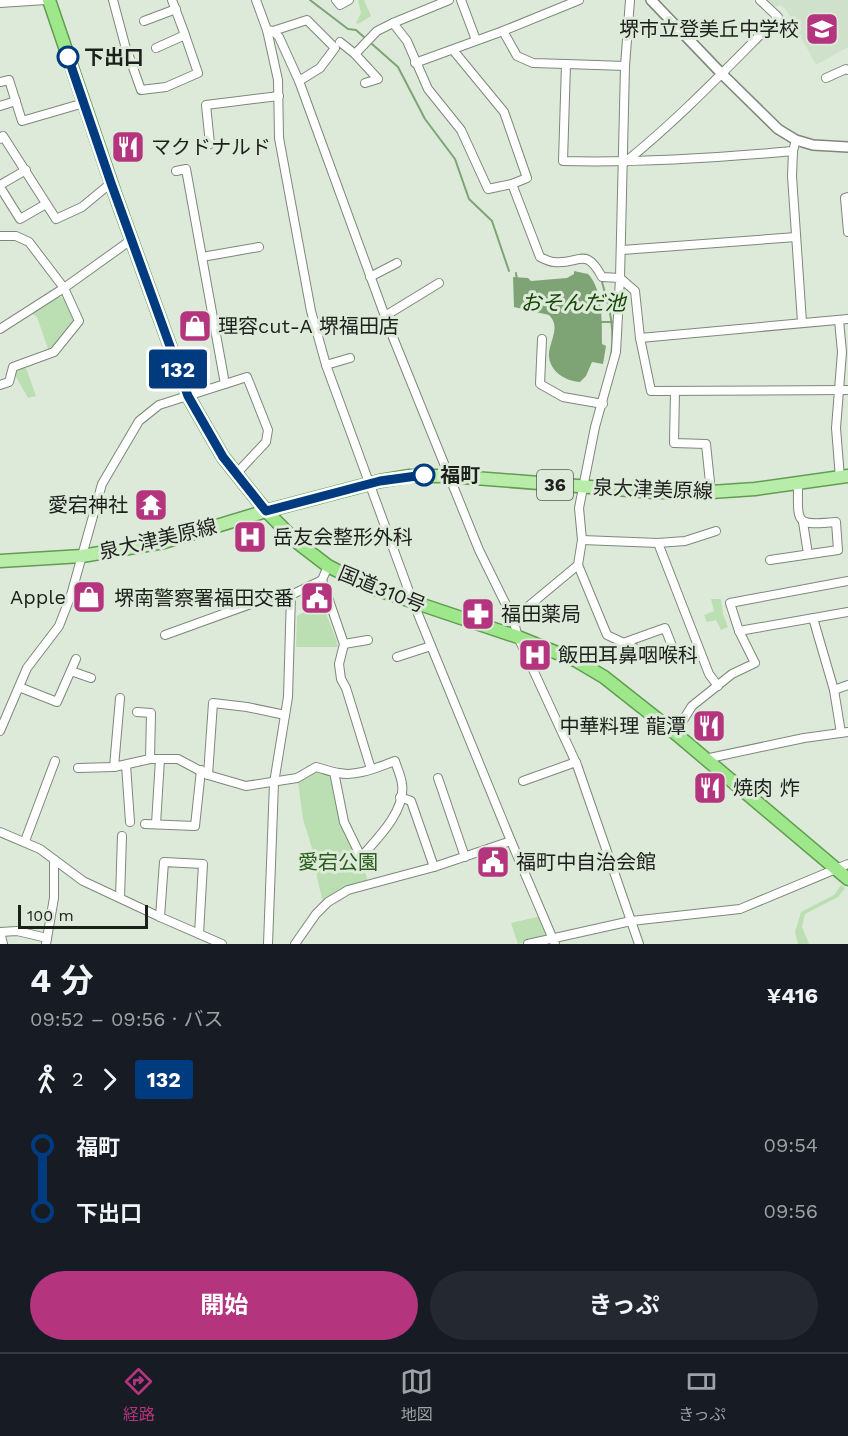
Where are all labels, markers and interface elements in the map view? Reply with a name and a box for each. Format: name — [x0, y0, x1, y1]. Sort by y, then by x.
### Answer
school or university icon: 堺市立登美丘中学校 — [804, 11, 840, 47]
place label: 堺市立登美丘中学校 — [619, 17, 799, 41]
place label: 下出口 — [84, 45, 144, 69]
marker: 下出口 — [57, 46, 79, 68]
restaurant icon: マクドナルド — [110, 129, 146, 165]
place label: マクドナルド — [151, 135, 271, 159]
water label: おそんだ池 — [521, 290, 627, 315]
shop icon: 理容cut-A 堺福田店 — [177, 308, 213, 344]
place label: 理容cut-A 堺福田店 — [218, 314, 399, 338]
line badge: 132 — [144, 350, 213, 388]
text: 132 — [161, 357, 195, 382]
place label: 福町 — [440, 463, 480, 487]
marker: 福町 — [413, 464, 435, 486]
road number: 36 — [537, 470, 573, 500]
street label: 泉大津美原線 — [593, 475, 713, 503]
temple icon: 愛宕神社 — [133, 487, 169, 523]
place label: 愛宕神社 — [48, 493, 128, 517]
street label: 泉大津美原線 — [97, 514, 219, 564]
hospital icon: 岳友会整形外科 — [232, 519, 268, 555]
place label: 岳友会整形外科 — [273, 525, 413, 549]
street label: 国道310号 — [335, 561, 429, 617]
shop icon: Apple — [71, 579, 107, 615]
public building icon: 堺南警察署福田交番 — [299, 580, 335, 616]
place label: Apple — [10, 585, 66, 609]
place label: 堺南警察署福田交番 — [114, 586, 294, 610]
pharmacy icon: 福田薬局 — [460, 596, 496, 632]
place label: 福田薬局 — [501, 602, 581, 626]
hospital icon: 飯田耳鼻咽喉科 — [517, 637, 553, 673]
place label: 飯田耳鼻咽喉科 — [558, 643, 698, 667]
restaurant icon: 中華料理 龍潭 — [691, 708, 727, 744]
place label: 中華料理 龍潭 — [559, 714, 686, 738]
restaurant icon: 焼肉 炸 — [692, 770, 728, 806]
place label: 焼肉 炸 — [733, 776, 800, 800]
public building icon: 福町中自治会館 — [475, 844, 511, 880]
park label: 愛宕公園 — [298, 850, 378, 874]
place label: 福町中自治会館 — [516, 850, 656, 874]
scale bar — [18, 902, 148, 930]
text: 100 m — [27, 906, 74, 925]
text: 4 分 — [30, 961, 94, 1000]
text: ¥416 — [767, 983, 818, 1008]
text: 09:52 – 09:56 · バス — [30, 1007, 224, 1031]
icon: walk — [30, 1063, 63, 1096]
icon: forward — [93, 1063, 126, 1096]
text: 2 — [72, 1067, 84, 1091]
text: 132 — [147, 1067, 181, 1092]
text: 09:54 — [763, 1133, 818, 1157]
text: 福町 — [76, 1135, 120, 1160]
text: 09:56 — [764, 1199, 818, 1223]
text: 下出口 — [76, 1201, 142, 1226]
button: 開始 — [30, 1271, 418, 1340]
button: きっぷ — [430, 1271, 818, 1340]
tab: 経路 — [122, 1365, 155, 1425]
tab: 地図 — [400, 1365, 433, 1425]
tab: きっぷ — [678, 1365, 726, 1425]

